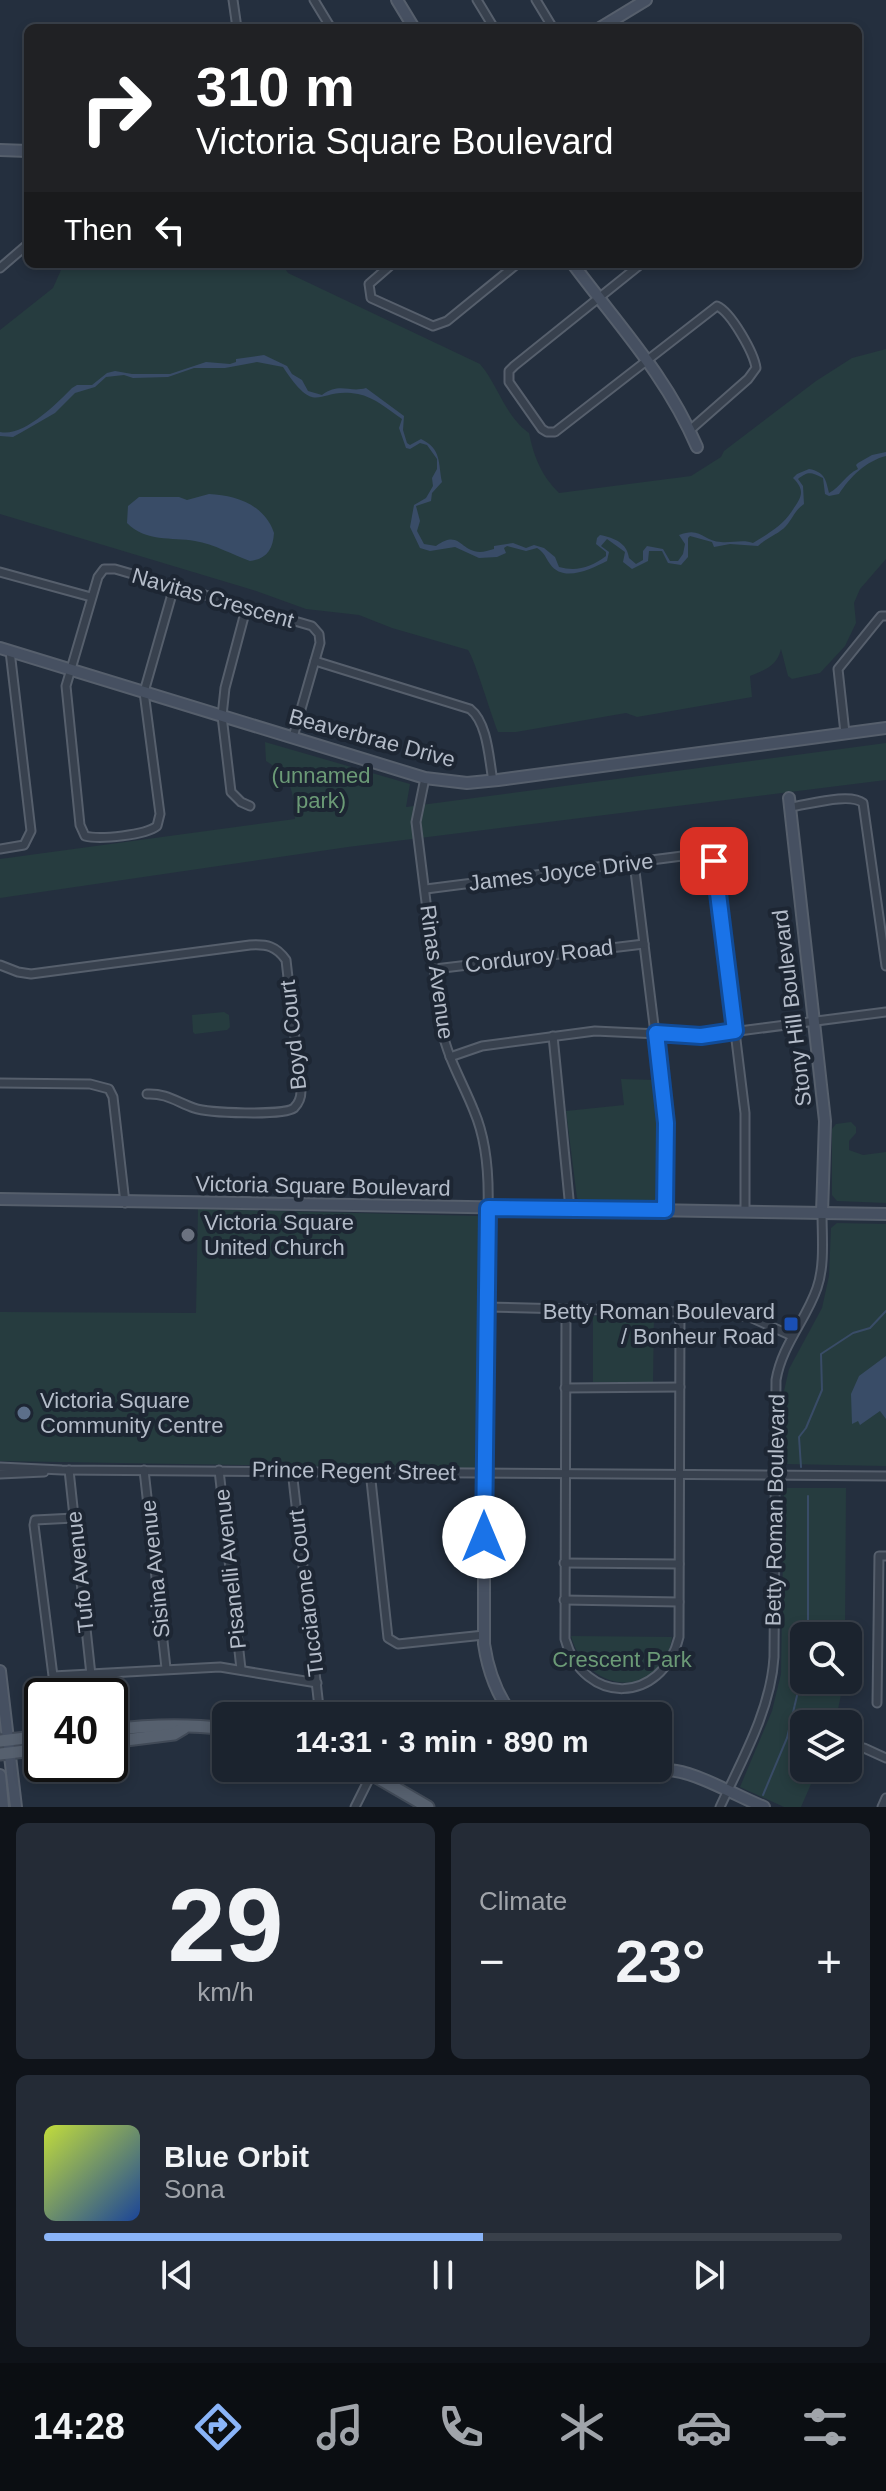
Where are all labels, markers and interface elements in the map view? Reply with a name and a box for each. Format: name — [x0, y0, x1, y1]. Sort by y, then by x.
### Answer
text: 310 m — [196, 55, 355, 118]
icon: right — [64, 56, 168, 160]
text: Victoria Square Boulevard — [196, 121, 614, 162]
icon: left — [148, 208, 192, 252]
text: Then — [64, 213, 132, 246]
street label: Navitas Crescent — [129, 563, 297, 633]
street label: Beaverbrae Drive — [286, 704, 458, 772]
park label: (unnamed park) — [271, 763, 371, 813]
pin — [680, 827, 748, 895]
icon: arrive — [692, 839, 736, 883]
street label: James Joyce Drive — [467, 848, 655, 896]
street label: Rinas Avenue — [415, 903, 459, 1041]
street label: Stony Hill Boulevard — [768, 908, 816, 1108]
street label: Corduroy Road — [463, 935, 615, 977]
street label: Boyd Court — [275, 979, 311, 1091]
street label: Victoria Square Boulevard — [195, 1171, 451, 1201]
place label: Victoria Square United Church — [204, 1210, 354, 1260]
marker: Victoria Square United Church — [179, 1226, 197, 1244]
place label: Betty Roman Boulevard / Bonheur Road — [543, 1299, 775, 1349]
marker: Betty Roman Boulevard / Bonheur Road — [782, 1315, 800, 1333]
place label: Victoria Square Community Centre — [40, 1388, 223, 1438]
street label: Betty Roman Boulevard — [760, 1394, 790, 1626]
marker: Victoria Square Community Centre — [15, 1404, 33, 1422]
street label: Prince Regent Street — [252, 1457, 456, 1485]
street label: Pisanelli Avenue — [209, 1488, 251, 1650]
position arrow — [442, 1495, 526, 1579]
street label: Sisina Avenue — [135, 1499, 175, 1639]
street label: Tucciarone Court — [283, 1508, 329, 1678]
street label: Tufo Avenue — [61, 1510, 99, 1634]
map controls — [790, 1622, 862, 1782]
button: search — [790, 1622, 862, 1694]
park label: Crescent Park — [552, 1647, 693, 1672]
speed limit sign: 40 — [24, 1678, 128, 1782]
button: layers — [790, 1710, 862, 1782]
text: 14:31 · 3 min · 890 m — [295, 1725, 589, 1758]
text: 29 — [168, 1867, 283, 1983]
text: Climate — [479, 1886, 567, 1916]
text: 23° — [615, 1928, 706, 1995]
text: − — [479, 1937, 505, 1986]
text: + — [816, 1937, 842, 1986]
text: km/h — [197, 1977, 254, 2007]
text: Blue Orbit — [164, 2140, 309, 2173]
text: Sona — [164, 2174, 225, 2204]
icon: previous — [155, 2253, 199, 2297]
icon: pause — [421, 2253, 465, 2297]
icon: next — [687, 2253, 731, 2297]
icon: directions — [190, 2399, 246, 2455]
icon: music — [312, 2399, 368, 2455]
icon: phone — [433, 2399, 489, 2455]
icon: climate — [554, 2399, 610, 2455]
icon: car — [676, 2399, 732, 2455]
icon: filters — [797, 2399, 853, 2455]
text: 14:28 — [33, 2406, 125, 2447]

